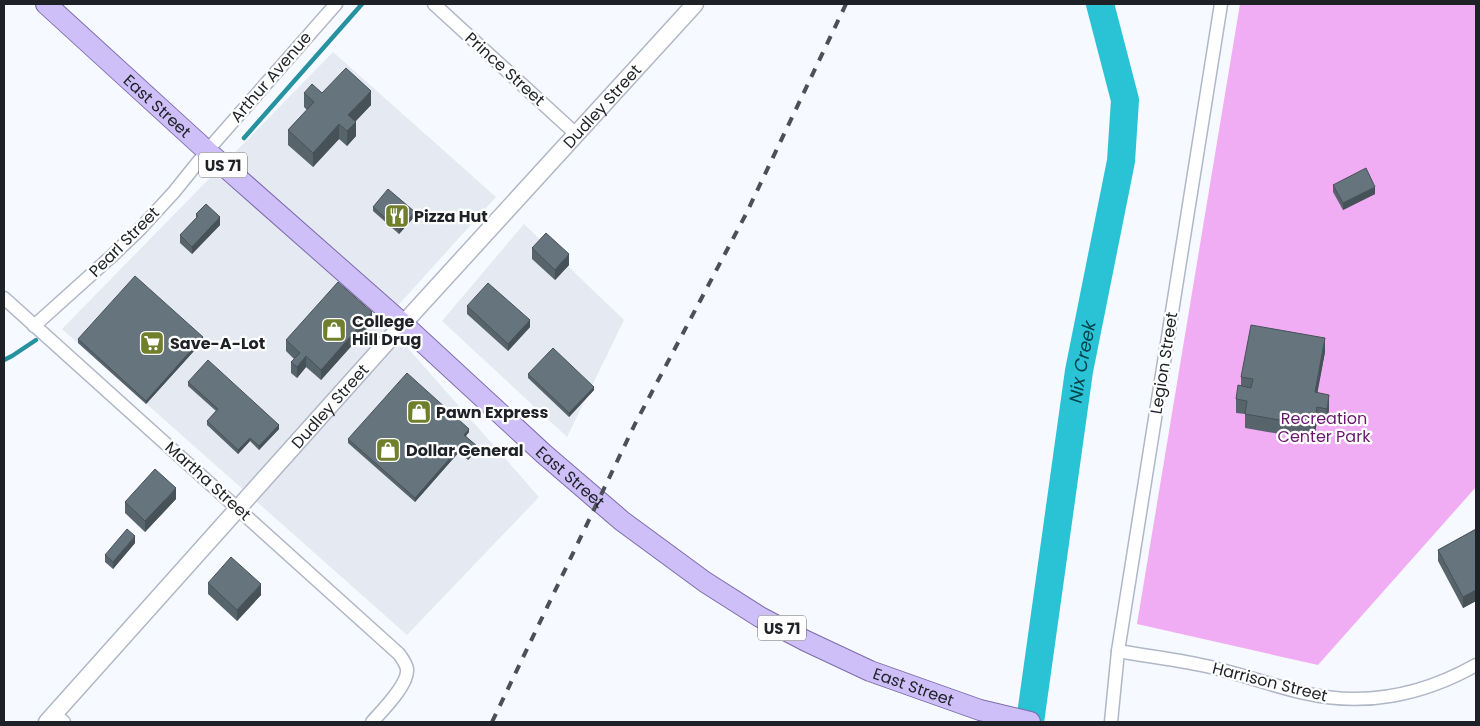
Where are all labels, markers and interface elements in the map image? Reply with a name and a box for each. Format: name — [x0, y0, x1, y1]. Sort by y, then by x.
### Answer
street label: Arthur Avenue — [225, 27, 317, 127]
street label: Prince Street — [460, 27, 550, 111]
street label: Dudley Street — [557, 59, 646, 153]
street label: East Street — [119, 69, 197, 143]
road number: US 71 — [199, 152, 247, 178]
street label: Pearl Street — [84, 202, 164, 282]
restaurant icon: Pizza Hut — [384, 203, 410, 229]
place label: Pizza Hut — [414, 205, 488, 228]
place label: College Hill Drug — [352, 310, 421, 351]
street label: Legion Street — [1145, 310, 1183, 416]
shop icon: College Hill Drug — [321, 317, 347, 343]
water label: Nix Creek — [1062, 318, 1101, 404]
supermarket icon: Save-A-Lot — [139, 330, 165, 356]
place label: Save-A-Lot — [170, 332, 265, 355]
street label: Dudley Street — [286, 359, 374, 453]
shop icon: Pawn Express — [406, 399, 432, 425]
place label: Pawn Express — [436, 401, 548, 424]
park label: Recreation Center Park — [1278, 407, 1371, 448]
street label: Martha Street — [160, 436, 256, 526]
shop icon: Dollar General — [375, 437, 401, 463]
place label: Dollar General — [406, 439, 524, 462]
street label: East Street — [531, 441, 610, 513]
road number: US 71 — [758, 616, 806, 640]
street label: Harrison Street — [1210, 657, 1330, 707]
street label: East Street — [870, 661, 957, 711]

